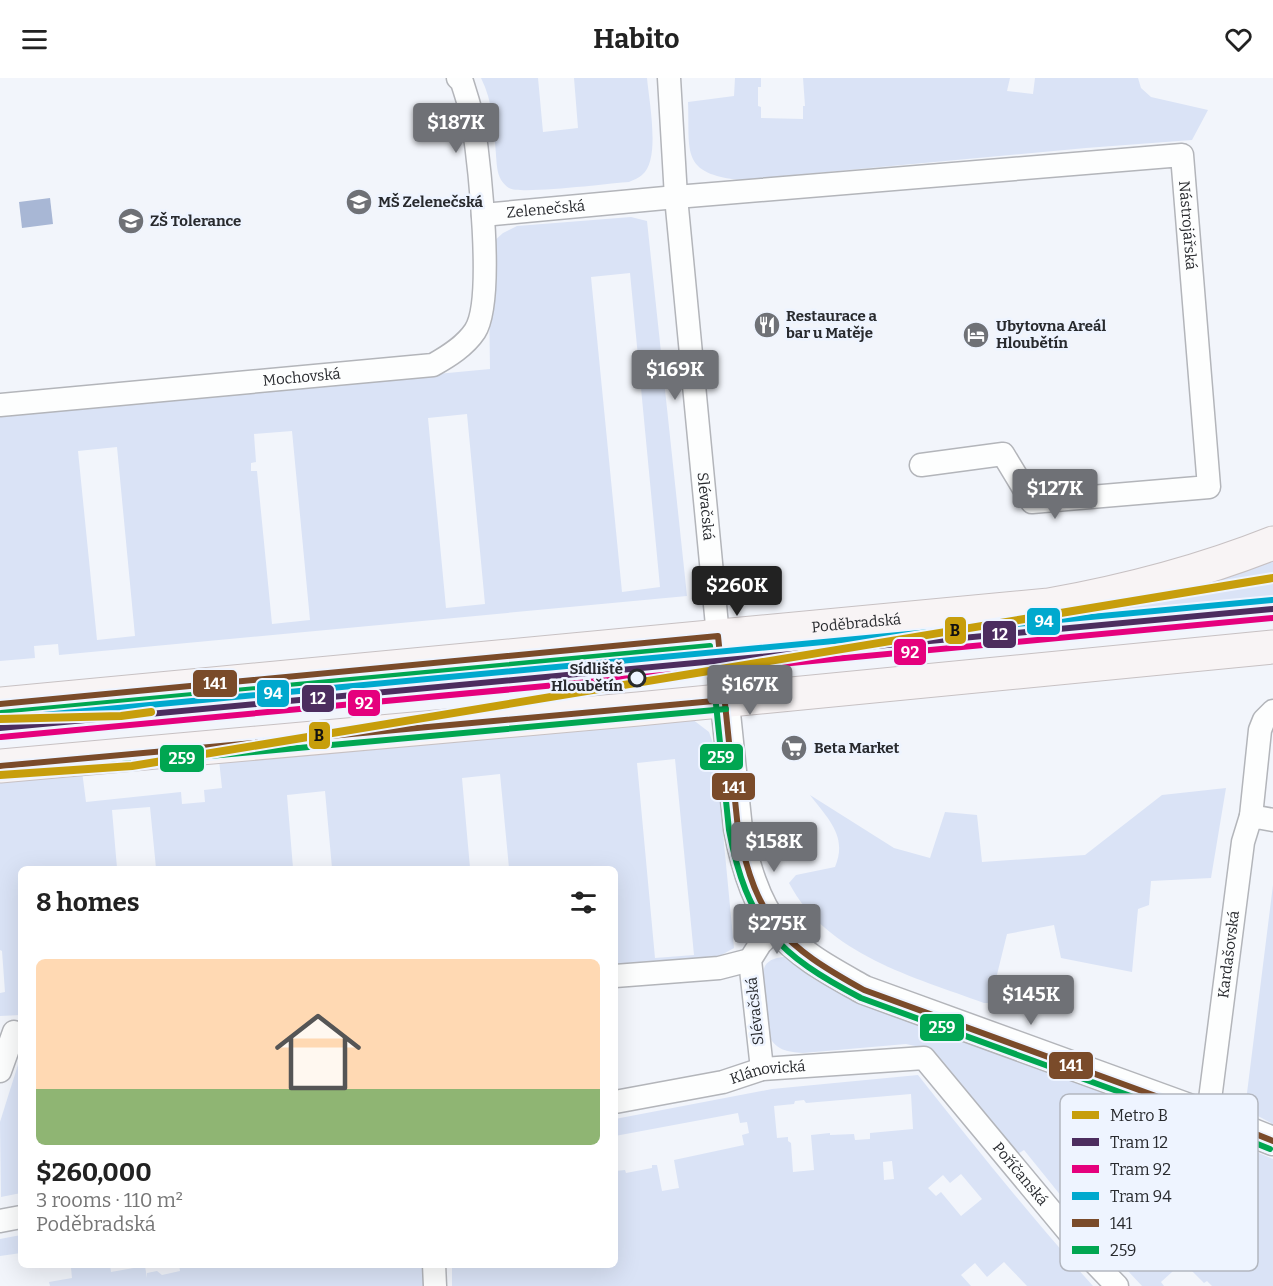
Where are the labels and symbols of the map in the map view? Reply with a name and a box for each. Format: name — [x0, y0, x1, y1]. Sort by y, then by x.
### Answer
pin: $187K — [414, 103, 498, 154]
street label: Nástrojářská — [1175, 180, 1200, 271]
school or university icon: MŠ Zelenečská — [344, 187, 374, 217]
place label: MŠ Zelenečská — [378, 192, 484, 211]
street label: Zelenečská — [506, 197, 586, 222]
school or university icon: ZŠ Tolerance — [116, 206, 146, 236]
place label: ZŠ Tolerance — [150, 211, 241, 230]
place label: Restaurace a bar u Matěje — [786, 307, 877, 342]
restaurant icon: Restaurace a bar u Matěje — [752, 310, 782, 340]
place label: Ubytovna Areál Hloubětín — [996, 317, 1106, 352]
hotel icon: Ubytovna Areál Hloubětín — [961, 320, 991, 350]
pin: $169K — [633, 350, 717, 401]
street label: Mochovská — [262, 365, 341, 390]
pin: $127K — [1013, 469, 1097, 520]
street label: Slévačská — [693, 472, 718, 541]
pin: $260K — [695, 566, 779, 617]
line badge: 94 — [1026, 607, 1061, 636]
street label: Poděbradská — [811, 610, 902, 636]
text: 94 — [1034, 612, 1054, 631]
line badge: B — [944, 616, 967, 645]
line badge: 12 — [982, 620, 1017, 649]
text: B — [950, 621, 960, 640]
text: 12 — [992, 625, 1008, 644]
line badge: 92 — [893, 638, 927, 666]
text: 92 — [901, 643, 919, 662]
place label: Sídliště Hloubětín — [551, 660, 623, 695]
pin: $167K — [708, 665, 792, 716]
line badge: 141 — [192, 669, 238, 698]
marker: Sídliště Hloubětín — [628, 669, 646, 687]
text: 141 — [203, 674, 227, 693]
line badge: 94 — [256, 679, 290, 708]
text: 94 — [263, 684, 283, 703]
line badge: 12 — [301, 684, 335, 713]
text: 12 — [310, 689, 326, 708]
line badge: 92 — [347, 689, 381, 717]
text: 92 — [355, 694, 373, 713]
line badge: B — [308, 721, 331, 750]
text: B — [314, 726, 324, 745]
supermarket icon: Beta Market — [779, 733, 809, 763]
place label: Beta Market — [814, 739, 900, 757]
line badge: 259 — [699, 743, 744, 771]
line badge: 259 — [159, 744, 205, 773]
text: 259 — [707, 748, 735, 767]
text: 259 — [168, 749, 196, 768]
line badge: 141 — [711, 772, 756, 801]
text: 141 — [722, 778, 746, 797]
pin: $158K — [732, 822, 816, 873]
pin: $275K — [735, 904, 819, 955]
street label: Kardašovská — [1214, 909, 1243, 999]
pin: $145K — [989, 975, 1073, 1026]
street label: Slévačská — [742, 976, 768, 1046]
line badge: 259 — [919, 1013, 965, 1042]
text: 259 — [928, 1018, 956, 1037]
line badge: 141 — [1048, 1051, 1094, 1080]
text: 141 — [1059, 1056, 1083, 1075]
street label: Klánovická — [727, 1057, 806, 1088]
legend — [1060, 1094, 1258, 1271]
text: Metro B — [1110, 1106, 1168, 1125]
text: Tram 12 — [1110, 1133, 1168, 1152]
street label: Poříčanská — [989, 1139, 1052, 1209]
text: Tram 92 — [1110, 1160, 1171, 1179]
text: Tram 94 — [1110, 1187, 1172, 1206]
text: 141 — [1110, 1214, 1133, 1233]
text: 259 — [1110, 1241, 1136, 1260]

